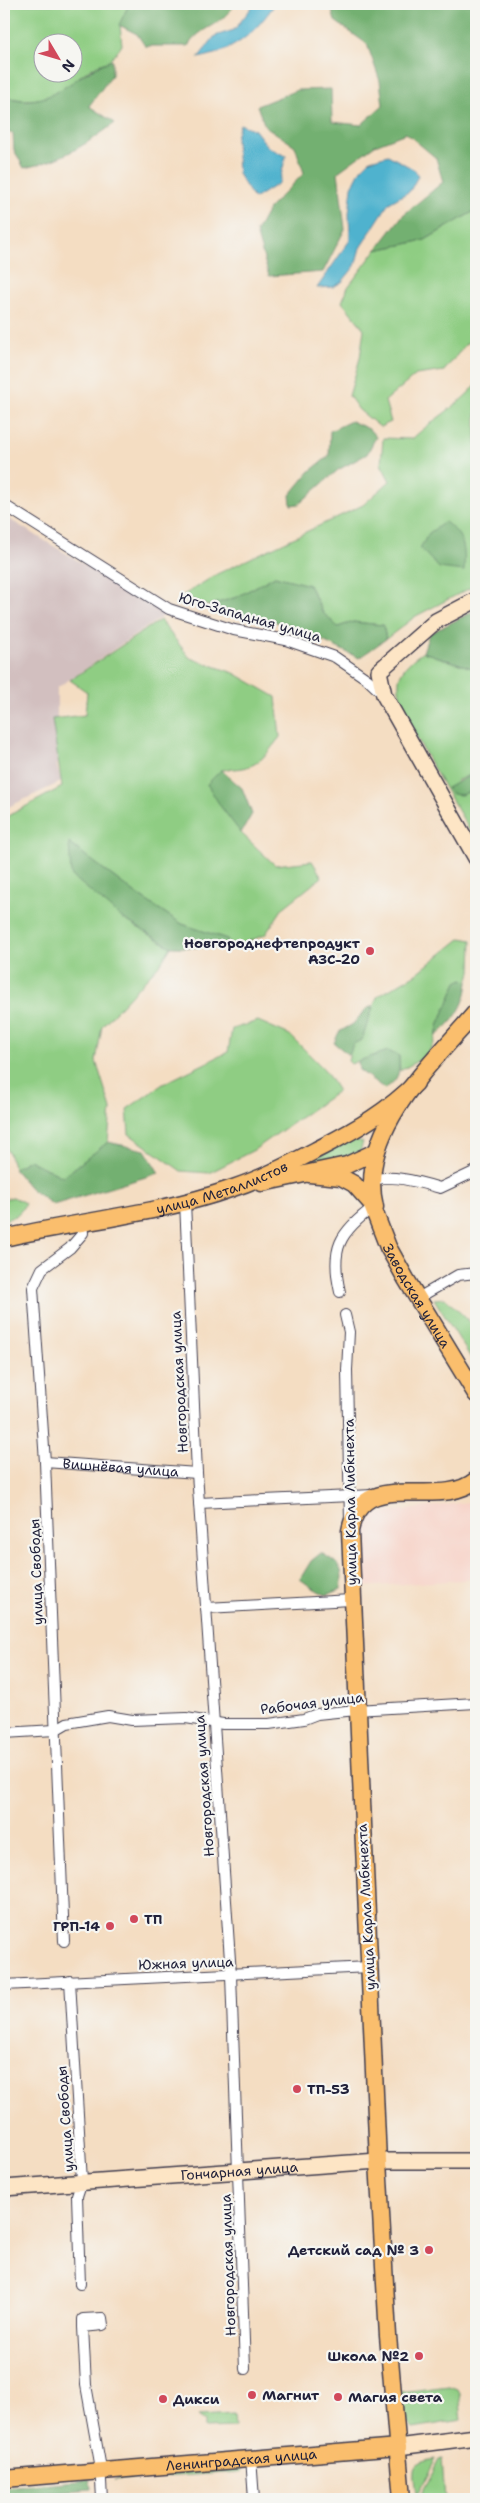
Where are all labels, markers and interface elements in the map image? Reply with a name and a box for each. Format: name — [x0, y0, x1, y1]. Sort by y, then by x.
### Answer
north arrow — [32, 32, 82, 82]
text: N — [58, 56, 79, 76]
street label: Юго-Западная улица — [177, 588, 323, 646]
place label: Новгороднефтепродукт АЗС-20 — [184, 934, 361, 968]
marker: Новгороднефтепродукт АЗС-20 — [364, 945, 376, 957]
street label: улица Металлистов — [154, 1157, 291, 1218]
street label: Заводская улица — [379, 1240, 455, 1351]
street label: Новгородская улица — [166, 1310, 192, 1453]
street label: улица Карла Либкнехта — [340, 1418, 360, 1585]
street label: Вишнёвая улица — [62, 1454, 180, 1481]
street label: улица Свободы — [25, 1518, 47, 1626]
street label: Рабочая улица — [259, 1688, 365, 1718]
street label: Новгородская улица — [190, 1714, 218, 1858]
street label: улица Карла Либкнехта — [353, 1823, 379, 1991]
place label: ТП — [144, 1910, 162, 1928]
marker: ТП — [128, 1913, 140, 1925]
place label: ГРП-14 — [53, 1917, 100, 1935]
marker: ГРП-14 — [104, 1920, 116, 1932]
street label: Южная улица — [138, 1952, 234, 1974]
street label: улица Свободы — [52, 2065, 78, 2173]
place label: ТП-53 — [307, 2080, 350, 2098]
marker: ТП-53 — [291, 2083, 303, 2095]
street label: Гончарная улица — [180, 2158, 299, 2184]
street label: Новгородская улица — [217, 2193, 239, 2336]
place label: Детский сад № 3 — [288, 2241, 419, 2259]
marker: Детский сад № 3 — [423, 2244, 435, 2256]
place label: Школа №2 — [328, 2347, 409, 2365]
marker: Школа №2 — [413, 2350, 425, 2362]
place label: Магнит — [262, 2386, 320, 2404]
place label: Магия света — [348, 2388, 443, 2406]
marker: Магнит — [246, 2389, 258, 2401]
place label: Дикси — [173, 2390, 220, 2408]
marker: Магия света — [332, 2391, 344, 2403]
marker: Дикси — [157, 2393, 169, 2405]
street label: Ленинградская улица — [165, 2445, 318, 2475]

